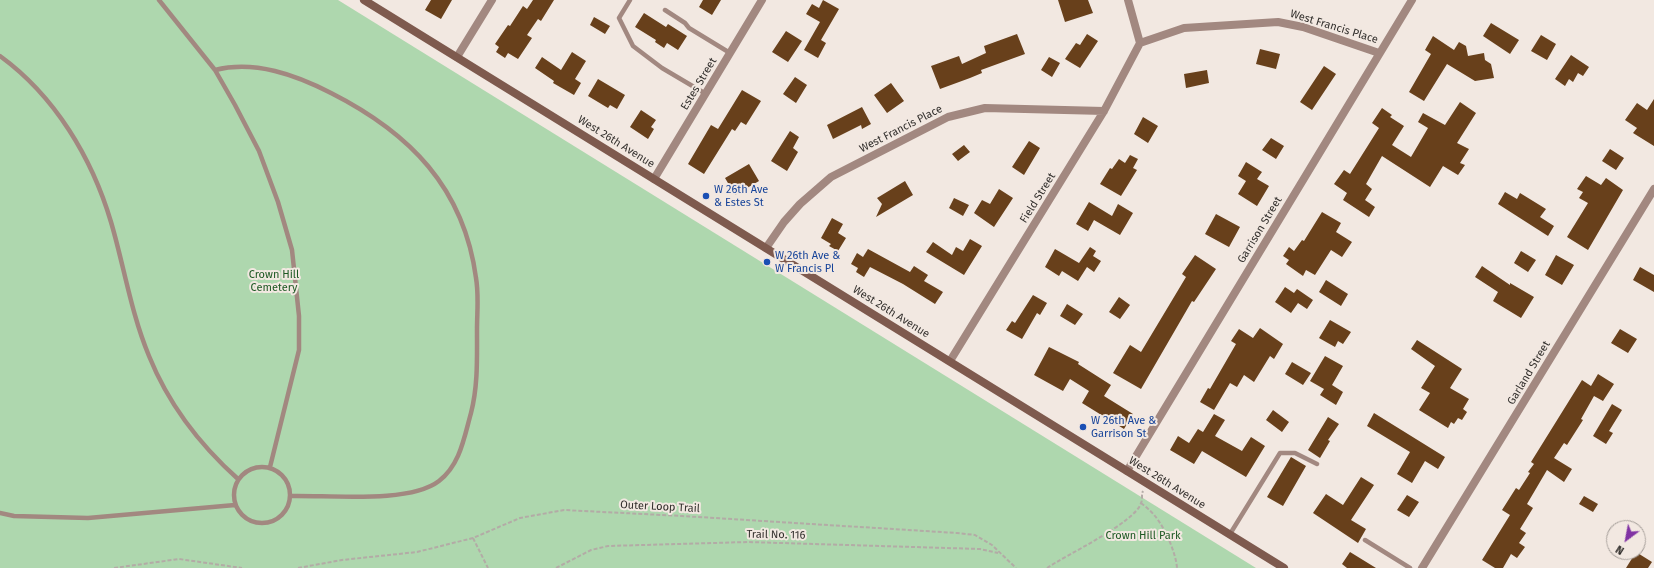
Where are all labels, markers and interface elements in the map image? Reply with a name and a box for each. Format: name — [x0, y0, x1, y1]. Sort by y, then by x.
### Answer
street label: West Francis Place — [1288, 7, 1380, 47]
street label: Estes Street — [678, 55, 720, 113]
street label: West Francis Place — [857, 102, 945, 156]
street label: West 26th Avenue — [575, 113, 657, 171]
street label: Field Street — [1017, 170, 1059, 226]
place label: W 26th Ave & Estes St — [714, 183, 768, 209]
marker: W 26th Ave & Estes St — [701, 191, 711, 201]
street label: Garrison Street — [1235, 194, 1285, 266]
place label: W 26th Ave & W Francis Pl — [775, 249, 840, 275]
marker: W 26th Ave & W Francis Pl — [762, 257, 772, 267]
park label: Crown Hill Cemetery — [249, 268, 299, 294]
street label: West 26th Avenue — [850, 283, 932, 341]
street label: Garland Street — [1505, 339, 1553, 407]
place label: W 26th Ave & Garrison St — [1091, 414, 1156, 440]
marker: W 26th Ave & Garrison St — [1078, 422, 1088, 432]
street label: West 26th Avenue — [1126, 454, 1208, 512]
street label: Outer Loop Trail — [620, 498, 700, 516]
north arrow — [1606, 520, 1646, 560]
street label: Trail No. 116 — [746, 528, 806, 542]
park label: Crown Hill Park — [1105, 529, 1181, 543]
text: N — [1613, 542, 1626, 557]

